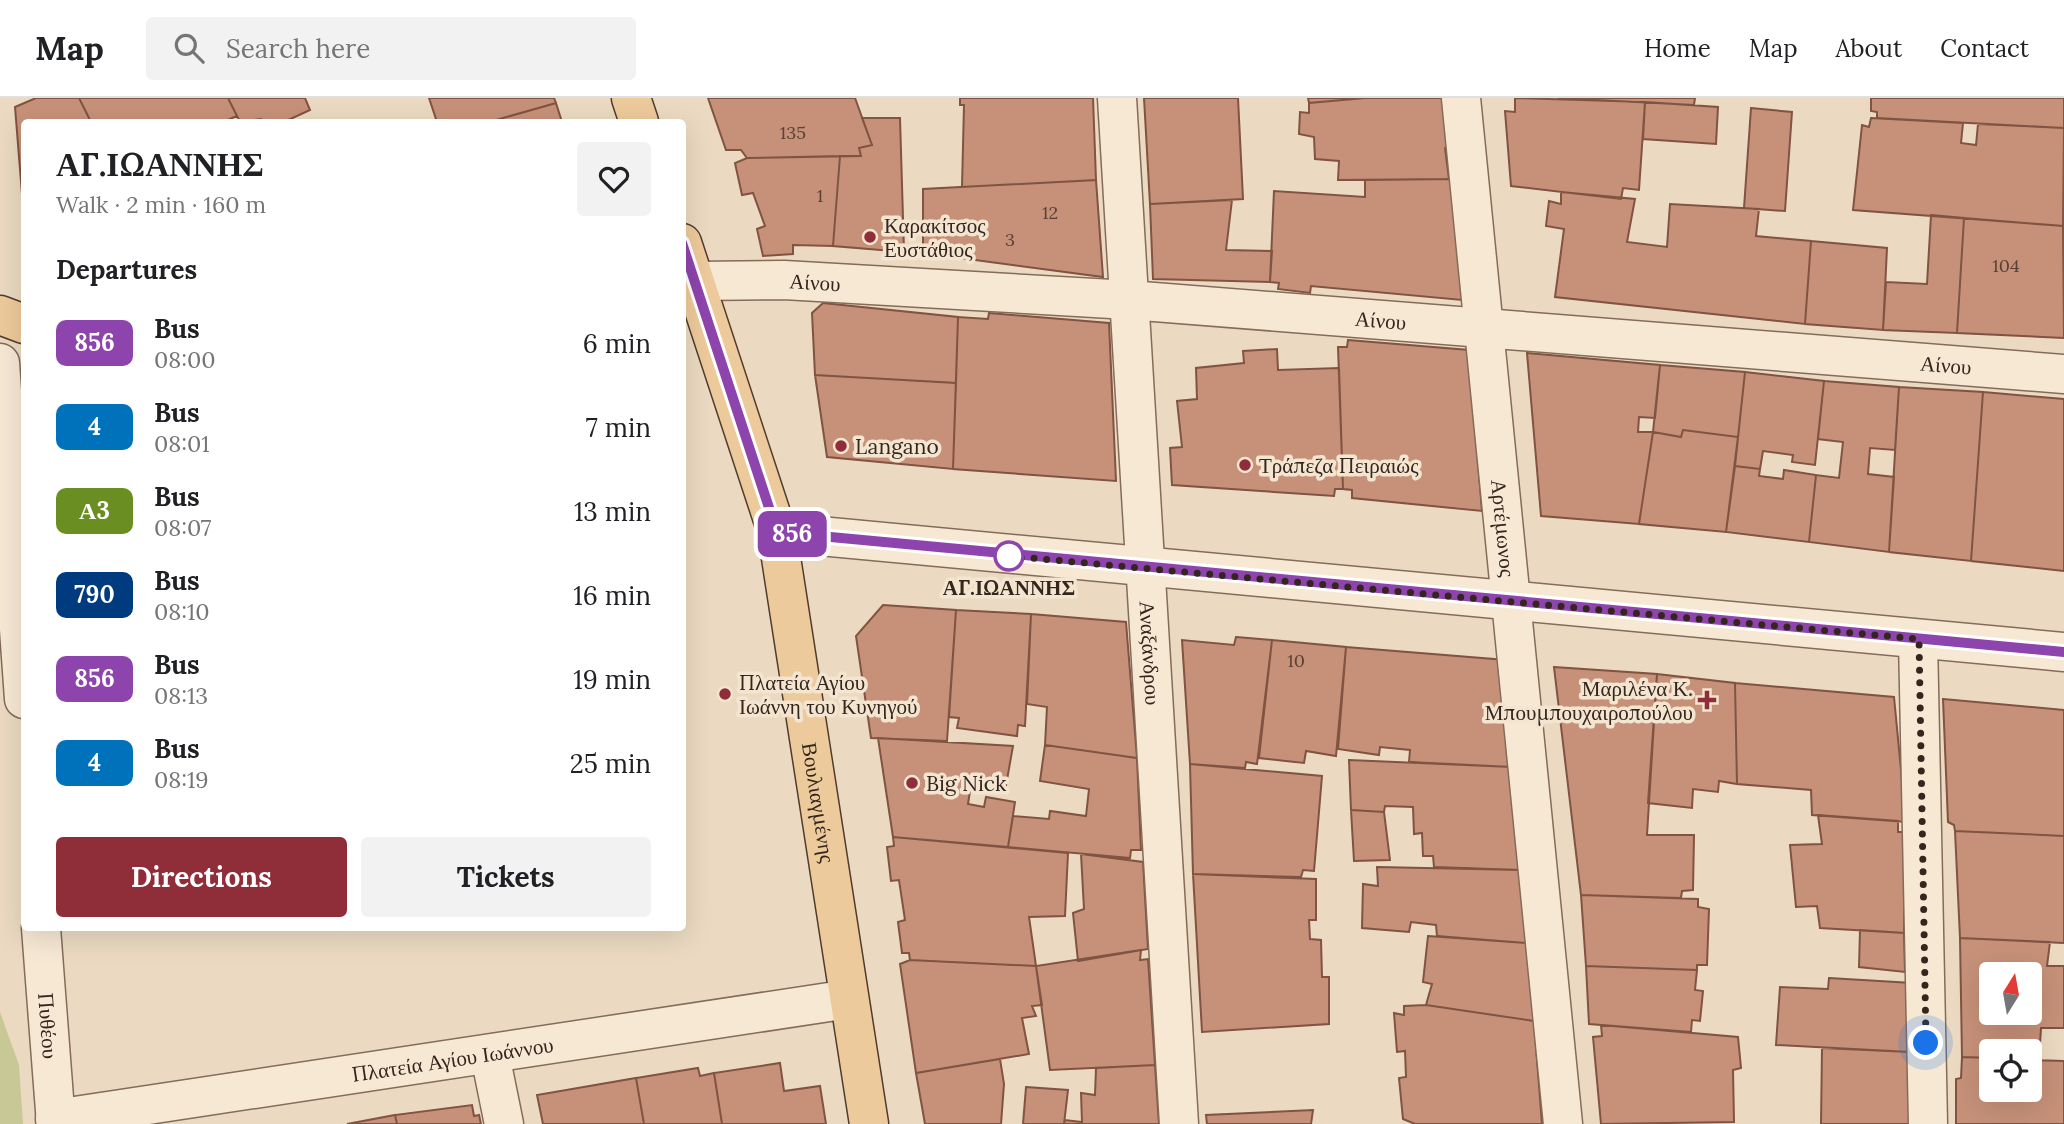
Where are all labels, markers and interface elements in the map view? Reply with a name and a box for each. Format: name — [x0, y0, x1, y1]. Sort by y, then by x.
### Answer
search box — [146, 17, 636, 80]
text: Map — [35, 27, 104, 69]
icon: search — [170, 29, 208, 67]
text: Search here — [226, 32, 370, 65]
text: Home — [1644, 33, 1711, 64]
text: Map — [1749, 33, 1798, 64]
text: About — [1836, 33, 1902, 64]
text: Contact — [1940, 33, 2029, 64]
house number: 135 — [780, 121, 806, 144]
button: heart — [577, 142, 651, 216]
text: ΑΓ.ΙΩΑΝΝΗΣ — [56, 143, 264, 185]
house number: 1 — [817, 184, 823, 207]
text: Walk · 2 min · 160 m — [56, 190, 266, 219]
house number: 12 — [1042, 201, 1058, 224]
place label: Καρακίτσος Ευστάθιος — [884, 212, 986, 263]
house number: 3 — [1005, 228, 1015, 251]
marker: Καρακίτσος Ευστάθιος — [862, 229, 878, 245]
text: Departures — [56, 253, 197, 286]
house number: 104 — [1992, 254, 2020, 277]
street label: Αίνου — [789, 267, 841, 297]
street label: Αίνου — [1354, 304, 1407, 335]
text: Bus — [154, 312, 200, 345]
text: 856 — [74, 327, 115, 358]
text: 6 min — [583, 327, 651, 360]
text: 08:00 — [154, 345, 216, 374]
street label: Αίνου — [1919, 349, 1972, 380]
text: Bus — [154, 396, 200, 429]
text: 4 — [88, 411, 101, 442]
text: 7 min — [586, 411, 651, 444]
text: 08:01 — [154, 429, 210, 458]
place label: Langano — [855, 433, 939, 460]
marker: Langano — [833, 438, 849, 454]
place label: Τράπεζα Πειραιώς — [1259, 452, 1419, 479]
marker: Τράπεζα Πειραιώς — [1237, 457, 1253, 473]
street label: Αρτέμωνος — [1485, 478, 1522, 579]
text: Bus — [154, 480, 200, 513]
text: Α3 — [79, 495, 110, 526]
text: 13 min — [574, 495, 651, 528]
line badge: 856 — [752, 511, 832, 557]
text: 08:07 — [154, 513, 211, 542]
text: 856 — [772, 518, 812, 549]
marker: ΑΓ.ΙΩΑΝΝΗΣ — [994, 541, 1024, 571]
text: Bus — [154, 564, 200, 597]
place label: ΑΓ.ΙΩΑΝΝΗΣ — [943, 574, 1075, 601]
text: 790 — [74, 579, 115, 610]
text: 16 min — [573, 579, 651, 612]
text: 08:10 — [154, 597, 210, 626]
street label: Αναξάνδρου — [1134, 600, 1167, 706]
text: Bus — [154, 648, 200, 681]
house number: 10 — [1287, 649, 1305, 672]
text: 856 — [74, 663, 115, 694]
text: 19 min — [573, 663, 651, 696]
place label: Πλατεία Αγίου Ιωάννη του Κυνηγού — [739, 669, 917, 720]
place label: Μαριλένα Κ. Μπουμπουχαιροπούλου — [1485, 675, 1693, 726]
text: 08:13 — [154, 681, 208, 710]
marker: Πλατεία Αγίου Ιωάννη του Κυνηγού — [717, 686, 733, 702]
marker: Μαριλένα Κ. Μπουμπουχαιροπούλου — [1699, 692, 1715, 708]
text: Bus — [154, 732, 200, 765]
street label: Βουλιαγμένης — [796, 741, 842, 865]
text: 4 — [88, 747, 101, 778]
text: 25 min — [570, 747, 651, 780]
text: 08:19 — [154, 765, 209, 794]
place label: Big Nick — [926, 770, 1007, 797]
marker: Big Nick — [904, 775, 920, 791]
button: Directions — [56, 837, 347, 917]
button: Tickets — [361, 837, 651, 917]
north arrow — [1979, 962, 2042, 1026]
map controls — [1979, 962, 2042, 1102]
street label: Πυθέου — [32, 992, 64, 1060]
your location — [1908, 1025, 1943, 1060]
street label: Πλατεία Αγίου Ιωάννου — [350, 1030, 555, 1087]
button: locate — [1979, 1039, 2042, 1102]

